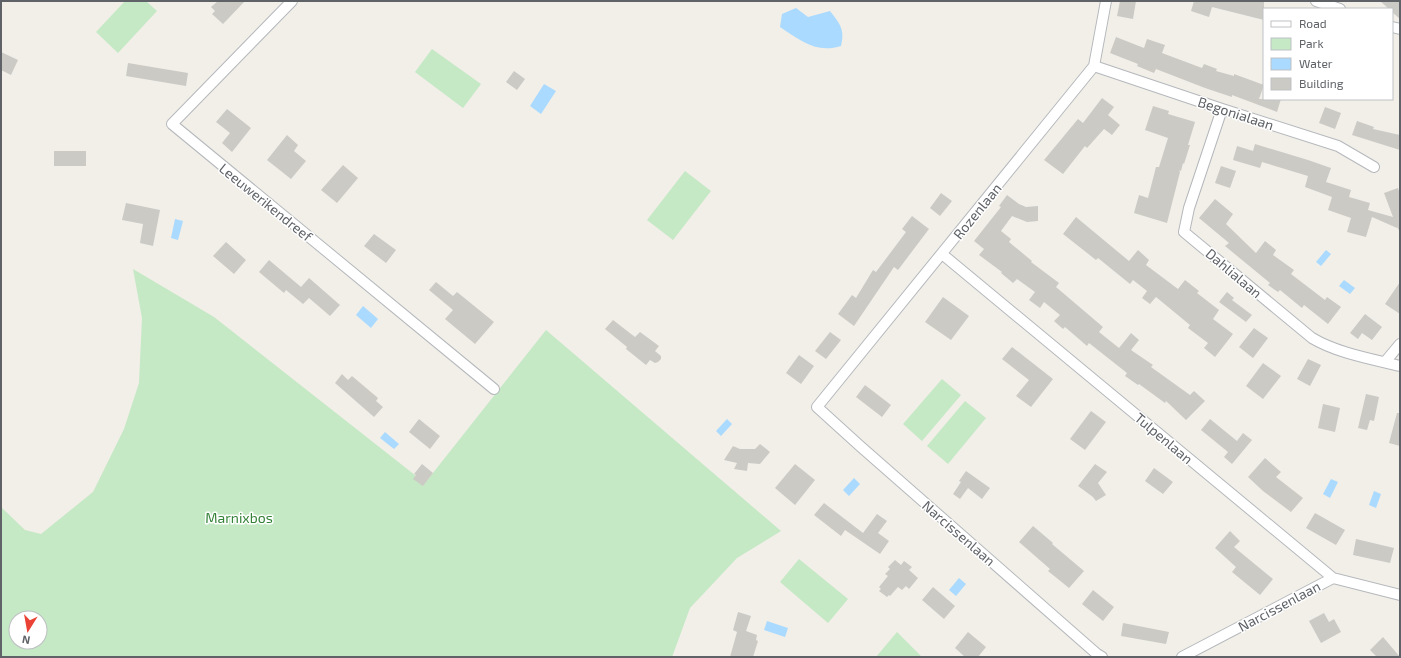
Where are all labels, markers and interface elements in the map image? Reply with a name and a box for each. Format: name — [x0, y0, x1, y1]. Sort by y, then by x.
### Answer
legend — [1263, 8, 1393, 100]
text: Road — [1299, 16, 1327, 30]
text: Park — [1299, 36, 1324, 50]
text: Water — [1299, 56, 1333, 70]
text: Building — [1299, 76, 1344, 90]
street label: Begonialaan — [1196, 93, 1276, 133]
street label: Leeuwerikendreef — [216, 159, 316, 245]
street label: Rozenlaan — [949, 180, 1005, 242]
street label: Dahlialaan — [1202, 245, 1266, 301]
street label: Tulpenlaan — [1132, 409, 1196, 467]
street label: Narcissenlaan — [919, 497, 999, 569]
park label: Marnixbos — [205, 509, 273, 526]
street label: Narcissenlaan — [1235, 577, 1323, 635]
north arrow — [8, 610, 48, 650]
text: N — [21, 633, 31, 647]

